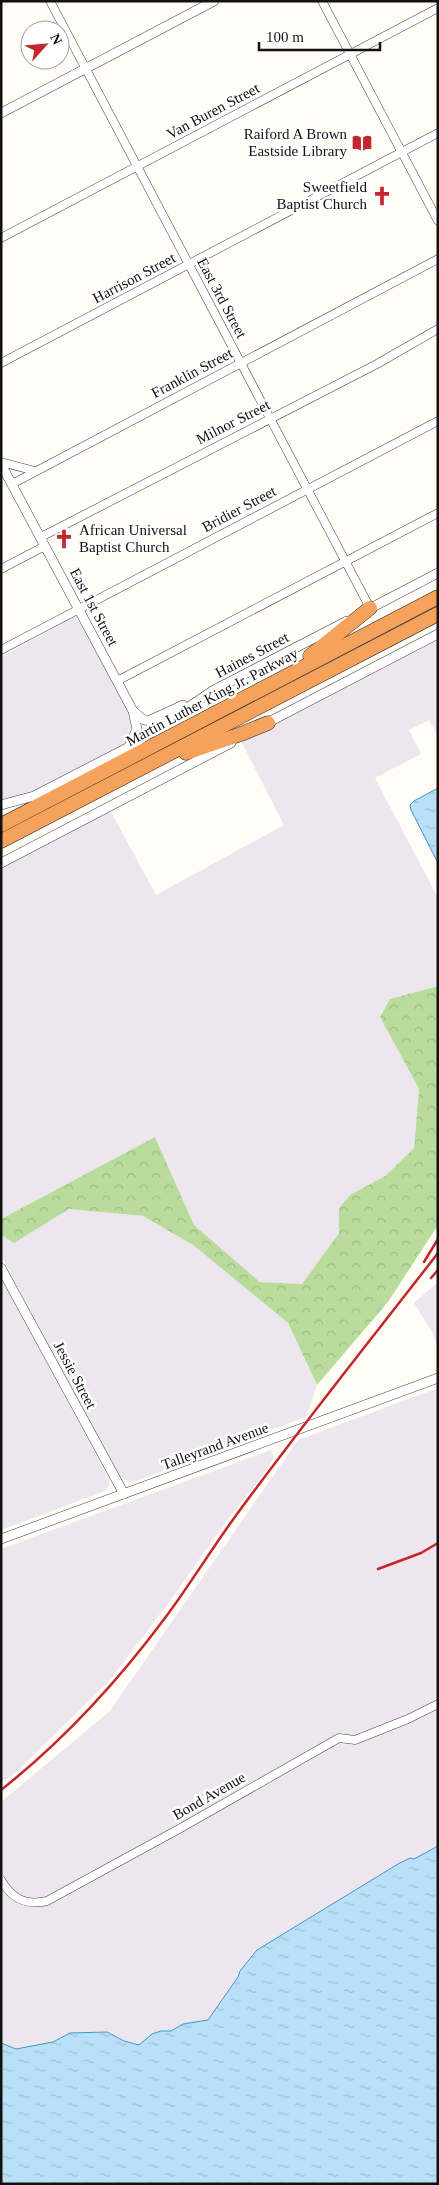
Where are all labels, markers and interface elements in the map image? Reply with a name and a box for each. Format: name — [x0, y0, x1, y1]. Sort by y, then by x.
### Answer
north arrow — [20, 20, 70, 70]
scale bar — [259, 20, 380, 52]
text: 100 m — [266, 29, 304, 45]
text: N — [47, 31, 65, 47]
street label: Van Buren Street — [164, 79, 263, 142]
place label: Raiford A Brown Eastside Library — [244, 126, 347, 159]
library icon: Raiford A Brown Eastside Library — [351, 132, 373, 154]
place label: Sweetfield Baptist Church — [277, 179, 367, 212]
church icon: Sweetfield Baptist Church — [371, 185, 393, 207]
street label: Harrison Street — [90, 249, 179, 306]
street label: East 3rd Street — [194, 255, 250, 341]
street label: Franklin Street — [149, 345, 236, 401]
street label: Milnor Street — [194, 396, 273, 447]
street label: Bridier Street — [199, 482, 279, 535]
place label: African Universal Baptist Church — [79, 522, 187, 555]
church icon: African Universal Baptist Church — [53, 528, 75, 550]
street label: East 1st Street — [67, 565, 122, 649]
street label: Haines Street — [213, 629, 292, 681]
street label: Martin Luther King Jr. Parkway — [123, 645, 301, 749]
street label: Jessie Street — [51, 1339, 100, 1412]
street label: Talleyrand Avenue — [159, 1419, 271, 1473]
street label: Bond Avenue — [170, 1769, 248, 1823]

